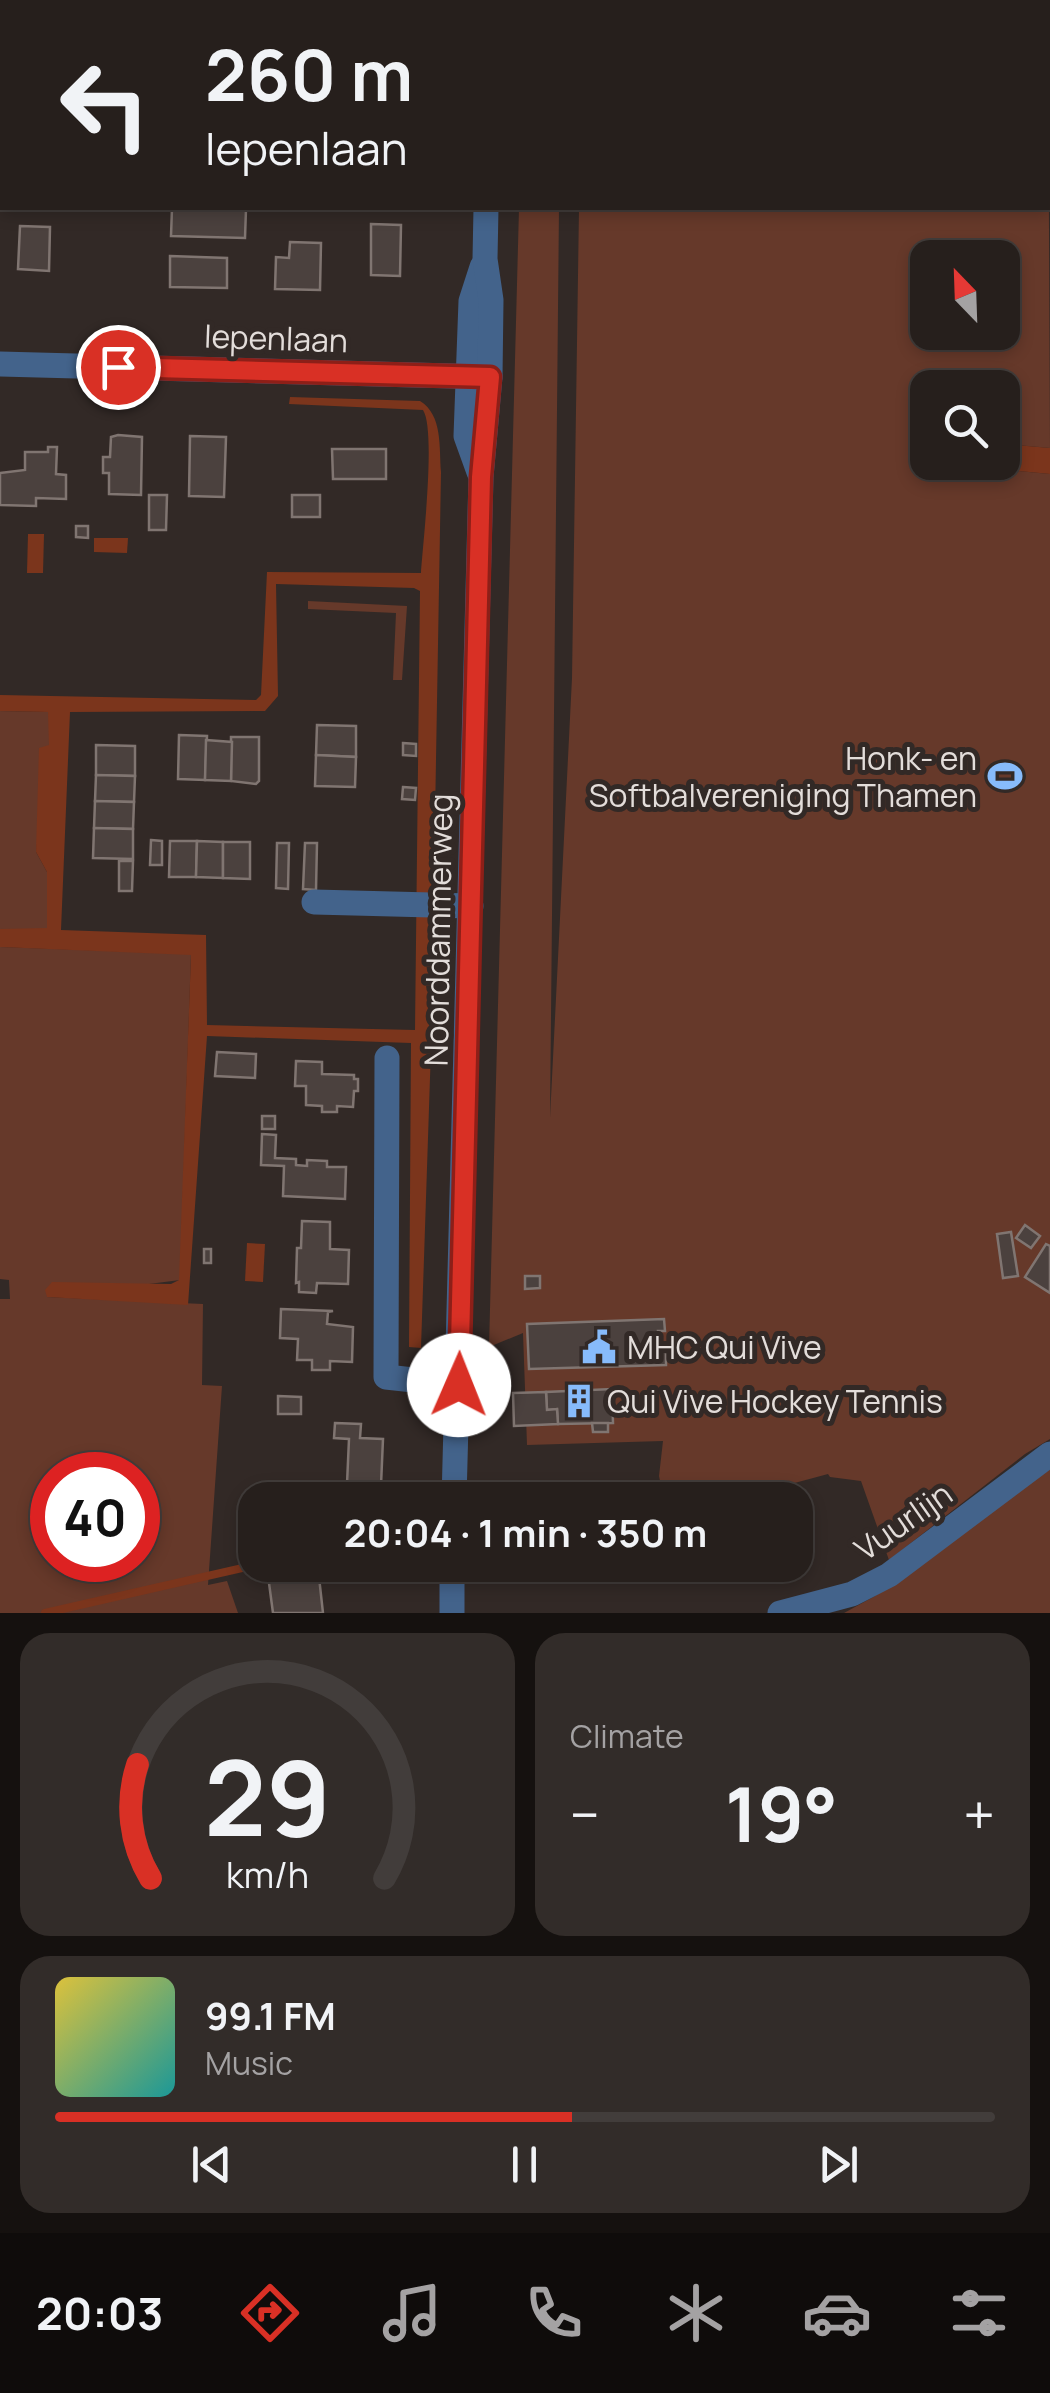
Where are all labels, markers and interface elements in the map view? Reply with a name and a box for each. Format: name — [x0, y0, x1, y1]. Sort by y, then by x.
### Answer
text: 260 m — [205, 26, 413, 122]
icon: left — [40, 40, 170, 170]
text: Iepenlaan — [205, 117, 407, 179]
north arrow — [910, 240, 1020, 350]
map controls — [910, 240, 1020, 480]
street label: Iepenlaan — [203, 314, 349, 362]
pin — [76, 325, 161, 410]
icon: arrive — [91, 340, 146, 395]
button: search — [910, 370, 1020, 480]
place label: Honk- en Softbalvereniging Thamen — [589, 736, 977, 817]
sports icon: Honk- en Softbalvereniging Thamen — [986, 757, 1024, 795]
street label: Noorddammerweg — [414, 793, 462, 1067]
place label: MHC Qui Vive — [627, 1325, 822, 1369]
public building icon: MHC Qui Vive — [580, 1328, 618, 1366]
position arrow — [407, 1333, 511, 1437]
place label: Qui Vive Hockey Tennis — [607, 1379, 943, 1423]
building icon: Qui Vive Hockey Tennis — [560, 1382, 598, 1420]
speed limit sign: 40 — [30, 1452, 160, 1582]
street label: Vuurlijn — [845, 1471, 961, 1571]
text: 20:04 · 1 min · 350 m — [344, 1506, 707, 1558]
text: Climate — [570, 1714, 684, 1758]
text: 29 — [204, 1725, 331, 1867]
text: 19° — [725, 1762, 838, 1865]
text: − — [570, 1776, 600, 1852]
text: + — [963, 1776, 995, 1852]
text: km/h — [226, 1850, 309, 1899]
text: 99.1 FM — [205, 1989, 336, 2041]
text: Music — [205, 2041, 293, 2085]
icon: previous — [184, 2137, 239, 2192]
icon: pause — [497, 2137, 552, 2192]
icon: next — [811, 2137, 866, 2192]
icon: directions — [235, 2278, 305, 2348]
icon: music — [377, 2278, 447, 2348]
icon: phone — [519, 2278, 589, 2348]
icon: climate — [661, 2278, 731, 2348]
icon: car — [802, 2278, 872, 2348]
icon: filters — [944, 2278, 1014, 2348]
text: 20:03 — [36, 2282, 163, 2344]

